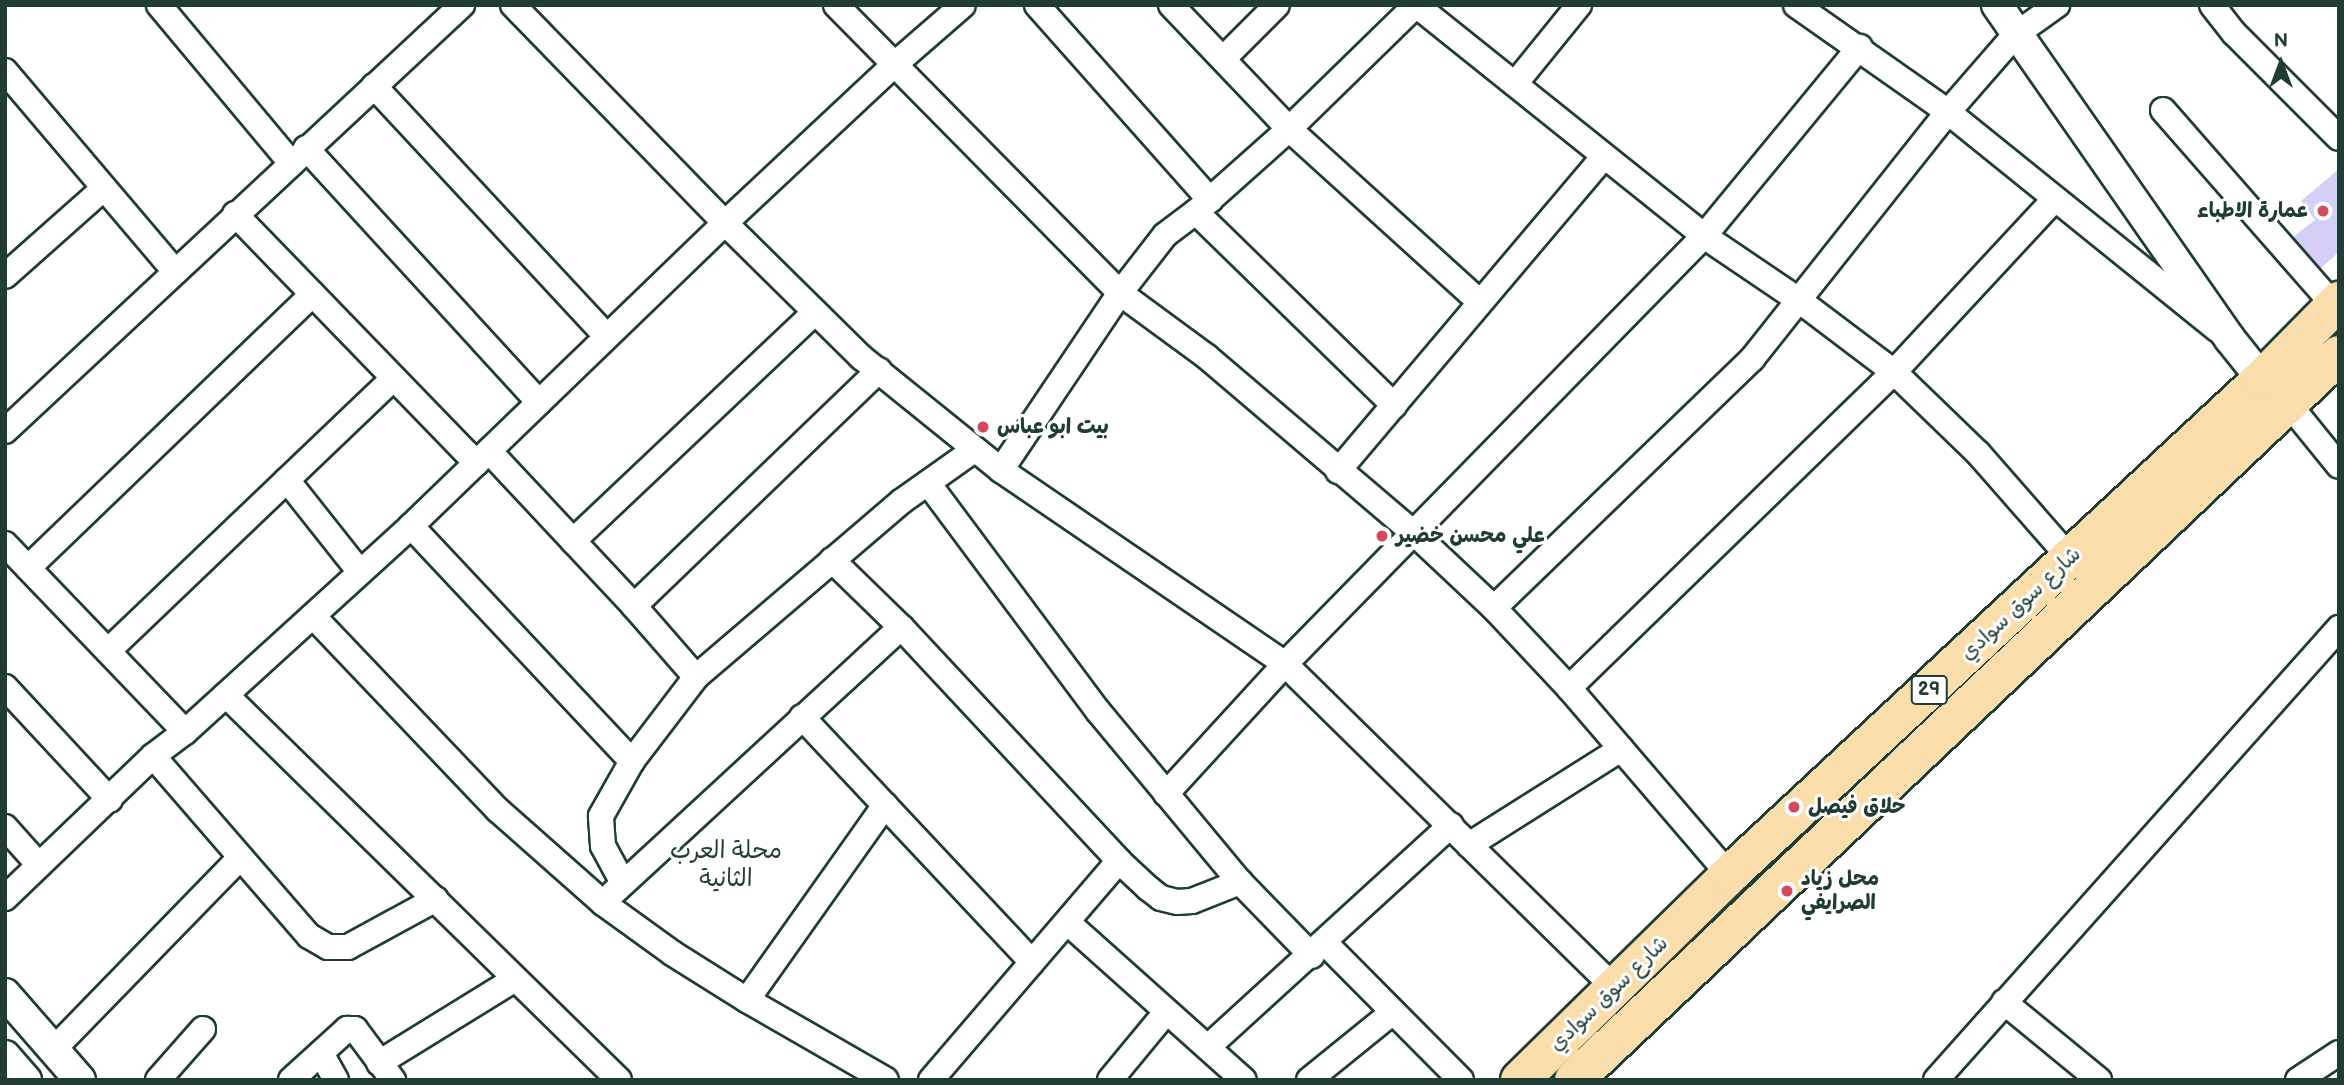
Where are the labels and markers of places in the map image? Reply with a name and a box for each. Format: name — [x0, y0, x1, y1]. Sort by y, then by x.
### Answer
place label: عمارة الاطباء — [2197, 198, 2309, 224]
marker: عمارة الاطباء — [2315, 203, 2331, 219]
place label: بيت ابو عباس — [997, 414, 1109, 440]
marker: بيت ابو عباس — [975, 419, 991, 435]
place label: علي محسن خضير — [1396, 523, 1545, 549]
marker: علي محسن خضير — [1374, 528, 1390, 544]
place label: حلاق فيصل — [1808, 794, 1906, 820]
marker: حلاق فيصل — [1786, 799, 1802, 815]
place label: محل زياد الصرايفي — [1801, 866, 1879, 916]
marker: محل زياد الصرايفي — [1779, 883, 1795, 899]

